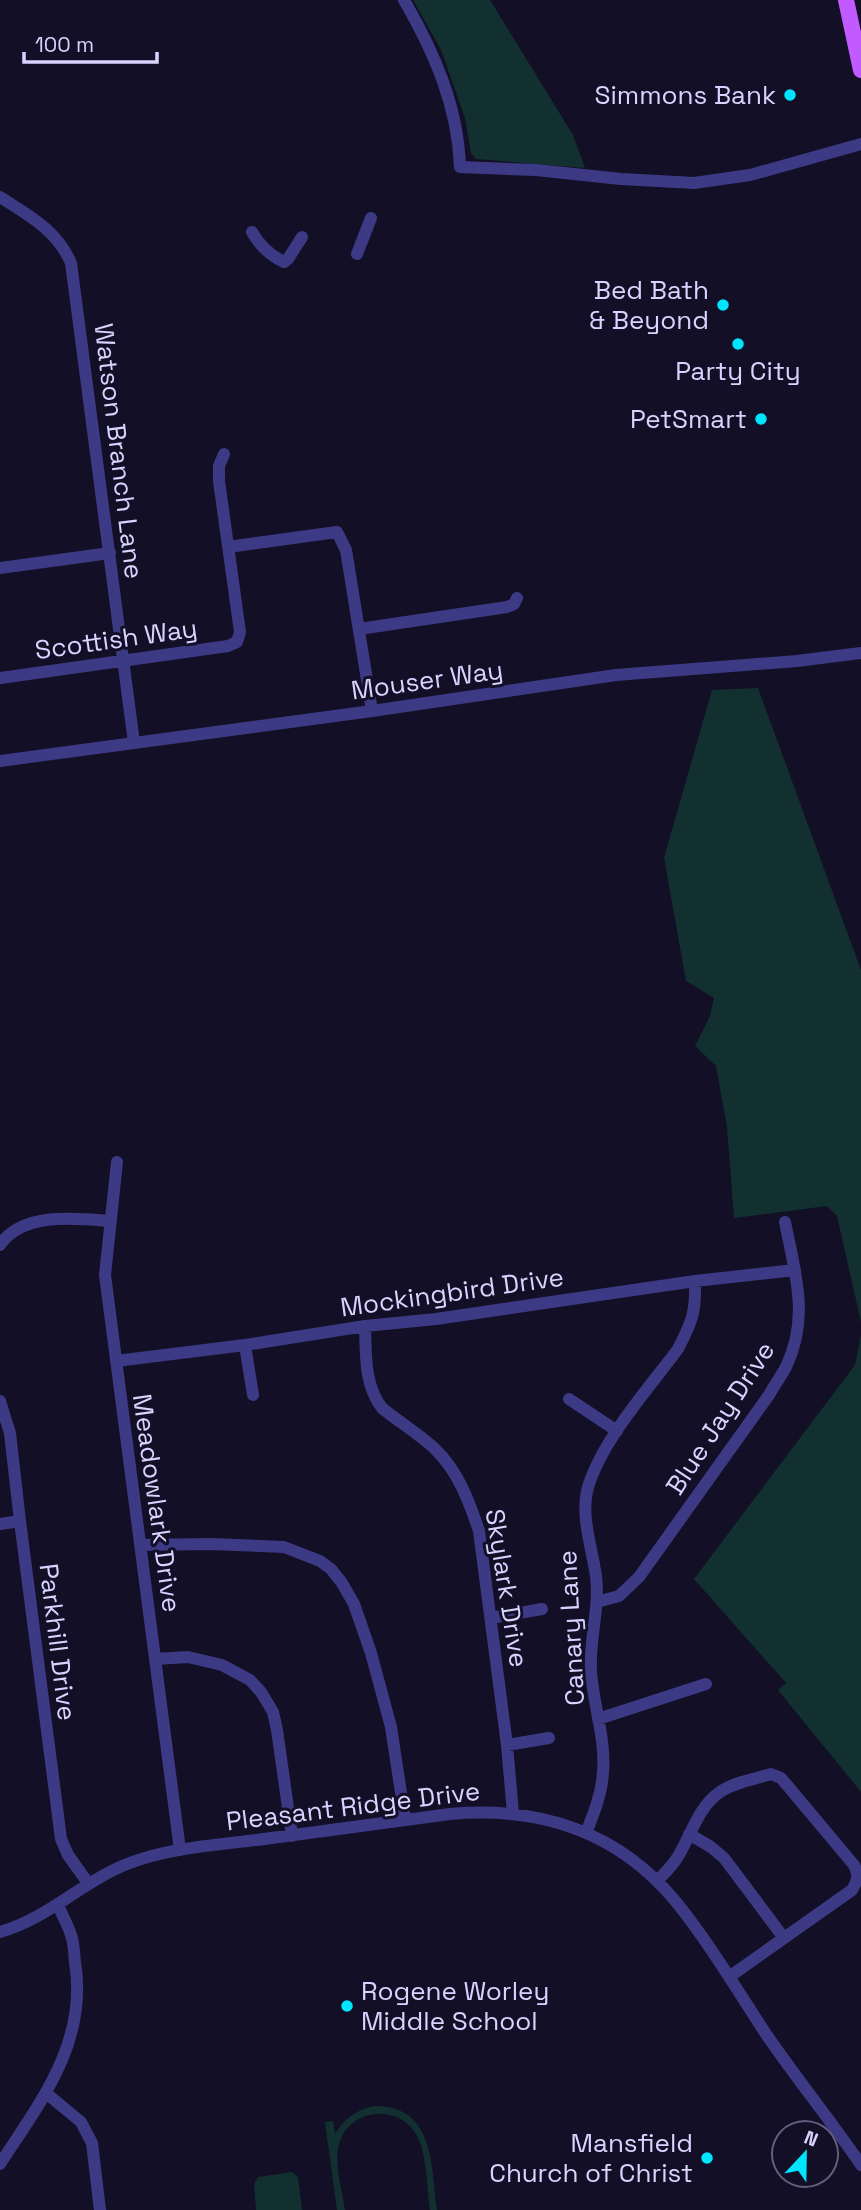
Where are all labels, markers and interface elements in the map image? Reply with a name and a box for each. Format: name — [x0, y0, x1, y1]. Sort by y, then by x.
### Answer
scale bar — [24, 21, 158, 65]
text: 100 m — [35, 31, 94, 58]
place label: Simmons Bank — [595, 78, 776, 112]
marker: Simmons Bank — [782, 87, 798, 103]
place label: Bed Bath & Beyond — [589, 273, 709, 337]
marker: Bed Bath & Beyond — [715, 297, 731, 313]
street label: Watson Branch Lane — [86, 321, 152, 581]
marker: Party City — [730, 336, 746, 352]
place label: Party City — [675, 354, 801, 388]
place label: PetSmart — [630, 402, 747, 436]
marker: PetSmart — [753, 411, 769, 427]
street label: Scottish Way — [33, 611, 199, 667]
street label: Mouser Way — [349, 653, 505, 707]
street label: Mockingbird Drive — [338, 1259, 566, 1325]
street label: Blue Jay Drive — [658, 1335, 782, 1501]
street label: Meadowlark Drive — [125, 1392, 189, 1614]
street label: Skylark Drive — [478, 1506, 536, 1670]
street label: Canary Lane — [550, 1550, 592, 1706]
street label: Parkhill Drive — [31, 1561, 85, 1723]
street label: Pleasant Ridge Drive — [224, 1774, 482, 1838]
place label: Rogene Worley Middle School — [361, 1974, 549, 2038]
marker: Rogene Worley Middle School — [339, 1998, 355, 2014]
north arrow — [770, 2119, 840, 2189]
text: N — [801, 2125, 822, 2153]
place label: Mansfield Church of Christ — [489, 2126, 693, 2190]
marker: Mansfield Church of Christ — [699, 2150, 715, 2166]

